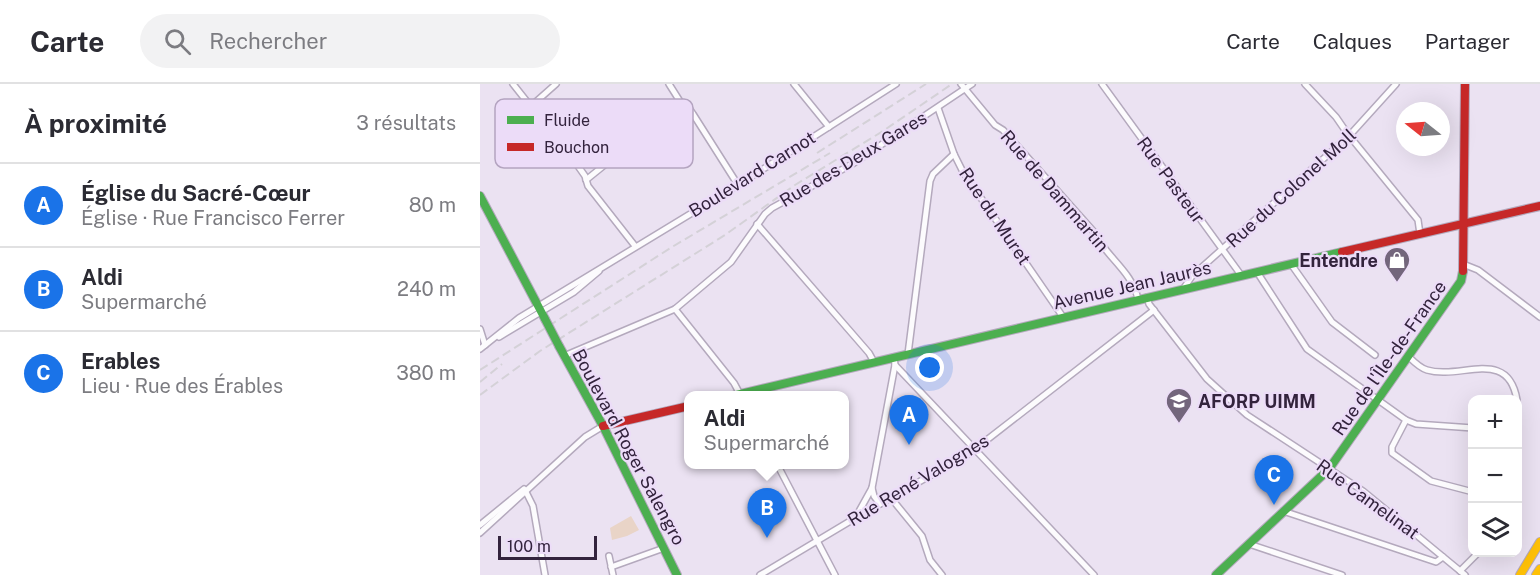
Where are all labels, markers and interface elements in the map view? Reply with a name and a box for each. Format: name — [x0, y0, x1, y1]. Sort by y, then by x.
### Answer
search box — [140, 14, 560, 68]
text: Carte — [30, 25, 104, 58]
icon: search — [161, 25, 194, 58]
text: Rechercher — [209, 28, 327, 54]
text: Carte — [1226, 29, 1280, 54]
text: Calques — [1313, 29, 1392, 54]
text: Partager — [1425, 29, 1510, 54]
legend — [495, 99, 693, 168]
north arrow — [1396, 102, 1450, 156]
street label: Rue des Deux Gares — [776, 107, 930, 211]
text: À proximité — [24, 108, 167, 139]
text: 3 résultats — [356, 111, 456, 135]
text: Fluide — [544, 111, 590, 130]
street label: Rue du Colonel Moll — [1222, 124, 1360, 252]
street label: Rue de Dammartin — [997, 126, 1113, 256]
street label: Boulevard Carnot — [685, 127, 819, 221]
street label: Rue Pasteur — [1133, 133, 1209, 227]
text: Bouchon — [544, 138, 609, 157]
street label: Rue du Muret — [955, 164, 1035, 268]
text: Église du Sacré-Cœur — [81, 180, 311, 206]
text: A — [36, 193, 51, 217]
text: 80 m — [409, 193, 456, 217]
text: Église · Rue Francisco Ferrer — [81, 206, 345, 230]
shop icon: Entendre — [1382, 245, 1412, 283]
place label: Entendre — [1299, 250, 1378, 271]
street label: Avenue Jean Jaurès — [1051, 257, 1213, 313]
text: Aldi — [81, 264, 123, 290]
text: B — [37, 277, 50, 301]
text: 240 m — [397, 277, 456, 301]
street label: Rue de l'Île-de-France — [1328, 277, 1450, 439]
text: Supermarché — [81, 290, 207, 314]
street label: Boulevard Roger Salengro — [568, 345, 690, 549]
text: Erables — [81, 348, 160, 374]
your location — [915, 353, 944, 382]
text: C — [36, 361, 51, 385]
text: 380 m — [396, 361, 456, 385]
text: Lieu · Rue des Érables — [81, 374, 283, 398]
school or university icon: AFORP UIMM — [1164, 386, 1194, 424]
popup — [684, 391, 849, 469]
place label: AFORP UIMM — [1198, 391, 1316, 412]
map controls — [1468, 395, 1522, 557]
button: + — [1468, 395, 1522, 449]
pin: A — [890, 396, 928, 445]
text: Aldi — [704, 405, 745, 431]
street label: Rue René Valognes — [844, 430, 992, 530]
text: Supermarché — [704, 431, 829, 455]
button: − — [1468, 449, 1522, 503]
street label: Rue Camelinat — [1313, 455, 1423, 543]
pin: C — [1254, 456, 1294, 505]
pin: B — [748, 488, 786, 538]
button: layers — [1468, 503, 1522, 557]
scale bar — [498, 533, 597, 560]
text: 100 m — [507, 537, 551, 556]

